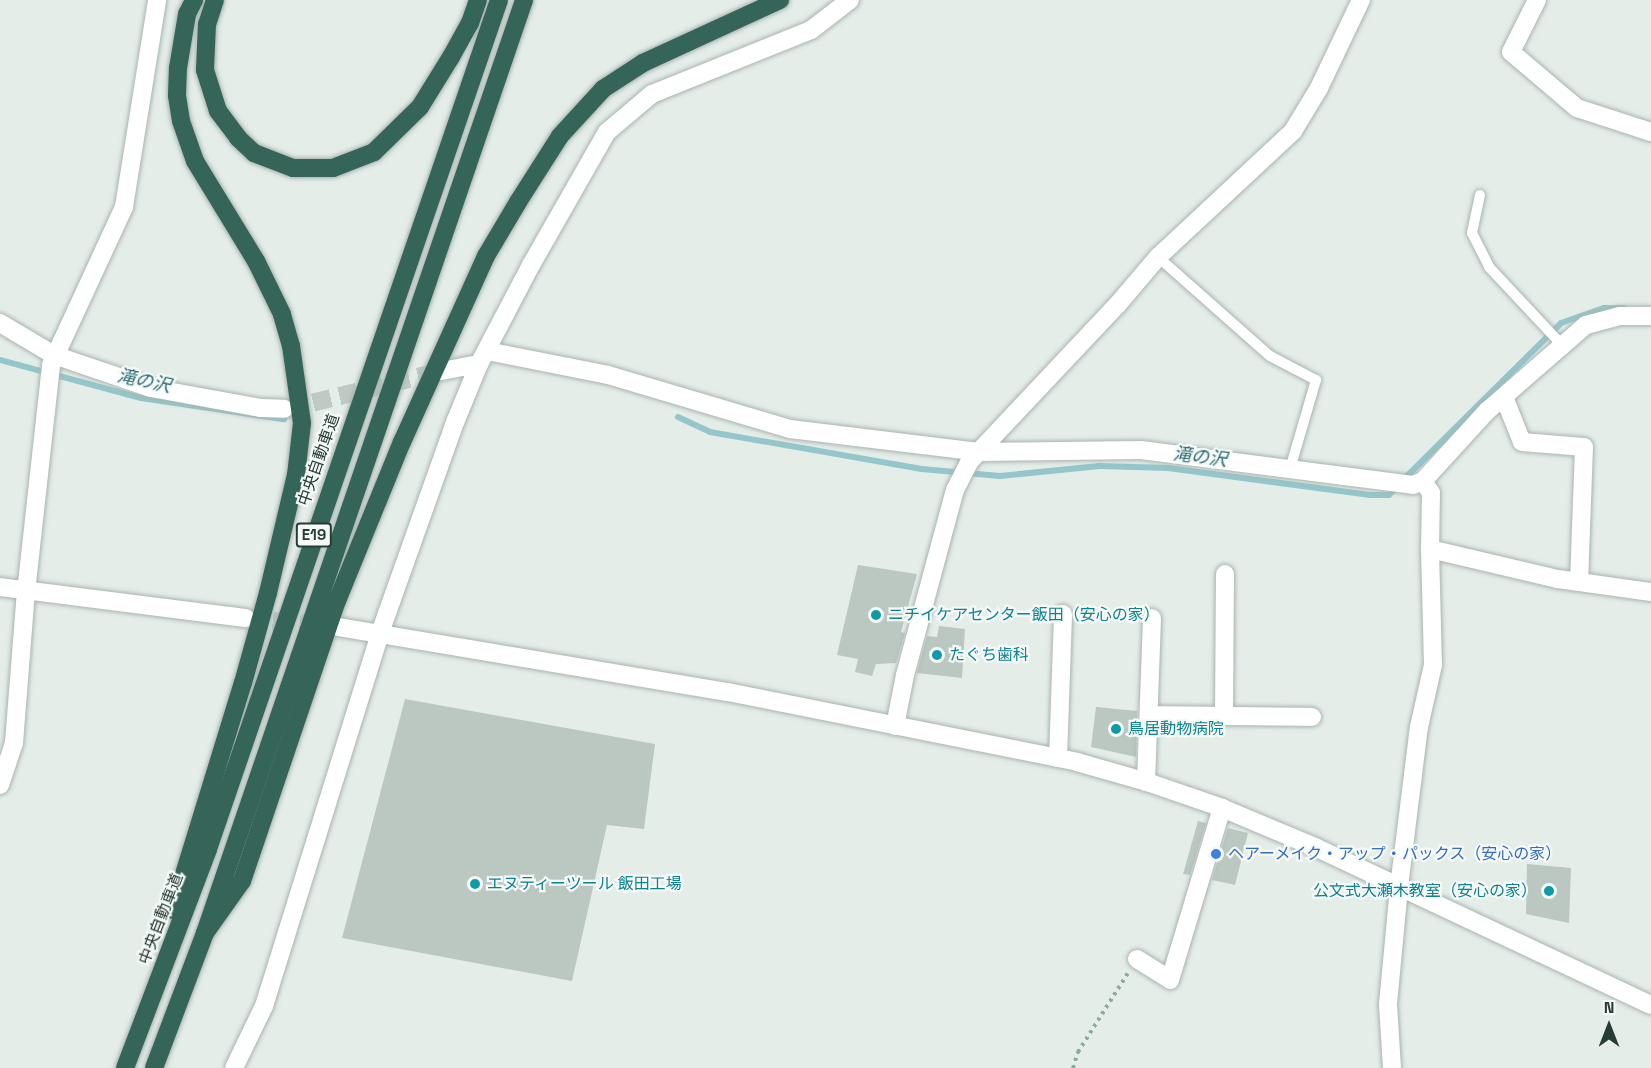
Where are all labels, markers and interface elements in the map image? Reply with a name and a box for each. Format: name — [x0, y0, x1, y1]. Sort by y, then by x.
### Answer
water label: 滝の沢 — [115, 365, 173, 397]
street label: 中央自動車道 — [294, 411, 344, 509]
water label: 滝の沢 — [1172, 443, 1228, 471]
road number: E19 — [294, 523, 334, 547]
place label: ニチイケアセンター飯田（安心の家） — [888, 605, 1160, 625]
marker: ニチイケアセンター飯田（安心の家） — [869, 608, 883, 622]
place label: たぐち歯科 — [949, 645, 1029, 665]
marker: たぐち歯科 — [930, 648, 944, 662]
place label: 鳥居動物病院 — [1128, 719, 1224, 739]
marker: 鳥居動物病院 — [1109, 722, 1123, 736]
place label: ヘアーメイク・アップ・パックス（安心の家） — [1228, 844, 1563, 864]
marker: ヘアーメイク・アップ・パックス（安心の家） — [1209, 847, 1223, 861]
street label: 中央自動車道 — [135, 871, 187, 967]
place label: エヌティーツール 飯田工場 — [487, 874, 683, 894]
marker: エヌティーツール 飯田工場 — [468, 877, 482, 891]
place label: 公文式大瀬木教室（安心の家） — [1313, 881, 1537, 901]
marker: 公文式大瀬木教室（安心の家） — [1542, 884, 1556, 898]
north arrow — [1579, 996, 1639, 1056]
text: N — [1604, 997, 1614, 1018]

